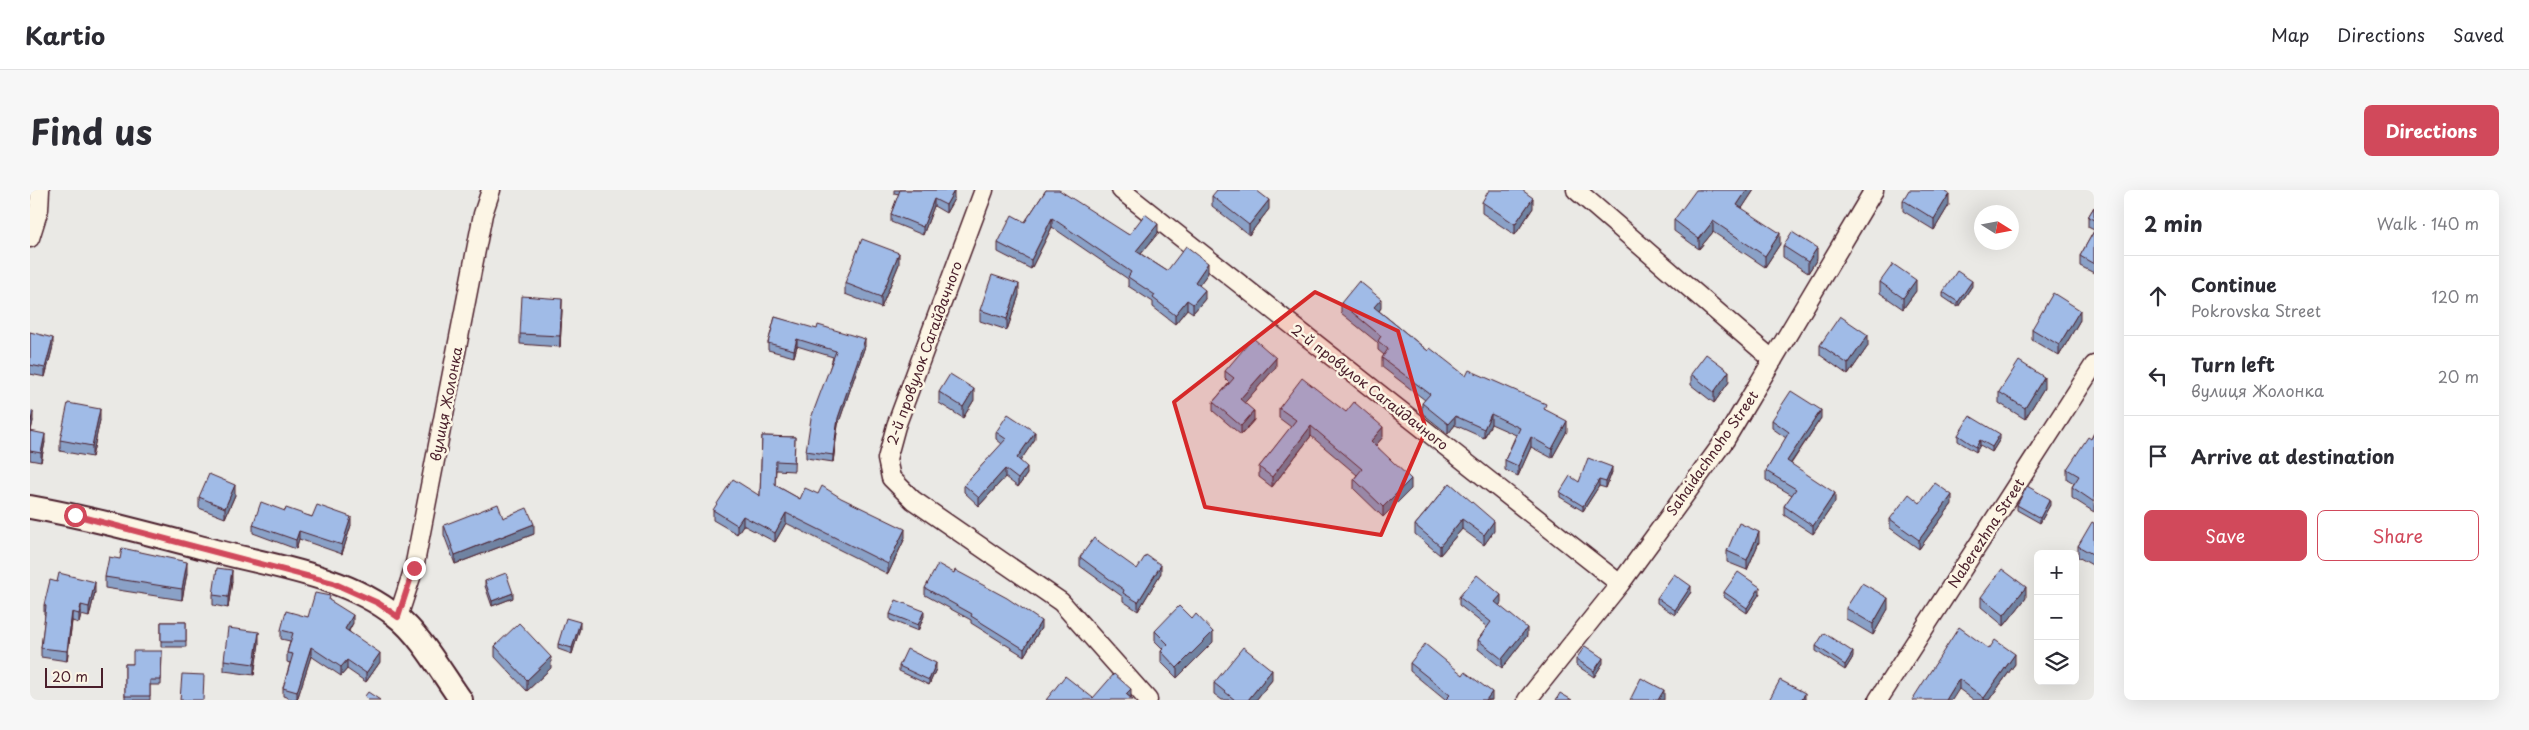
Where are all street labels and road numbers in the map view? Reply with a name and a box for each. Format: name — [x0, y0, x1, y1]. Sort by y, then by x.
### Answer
street label: 2-й провулок Сагайдачного — [881, 258, 967, 448]
street label: 2-й провулок Сагайдачного — [1287, 319, 1453, 455]
street label: вулиця Жолонка — [425, 345, 467, 463]
street label: Sahaidachnoho Street — [1661, 386, 1763, 520]
street label: Naberezhna Street — [1943, 474, 2029, 592]

